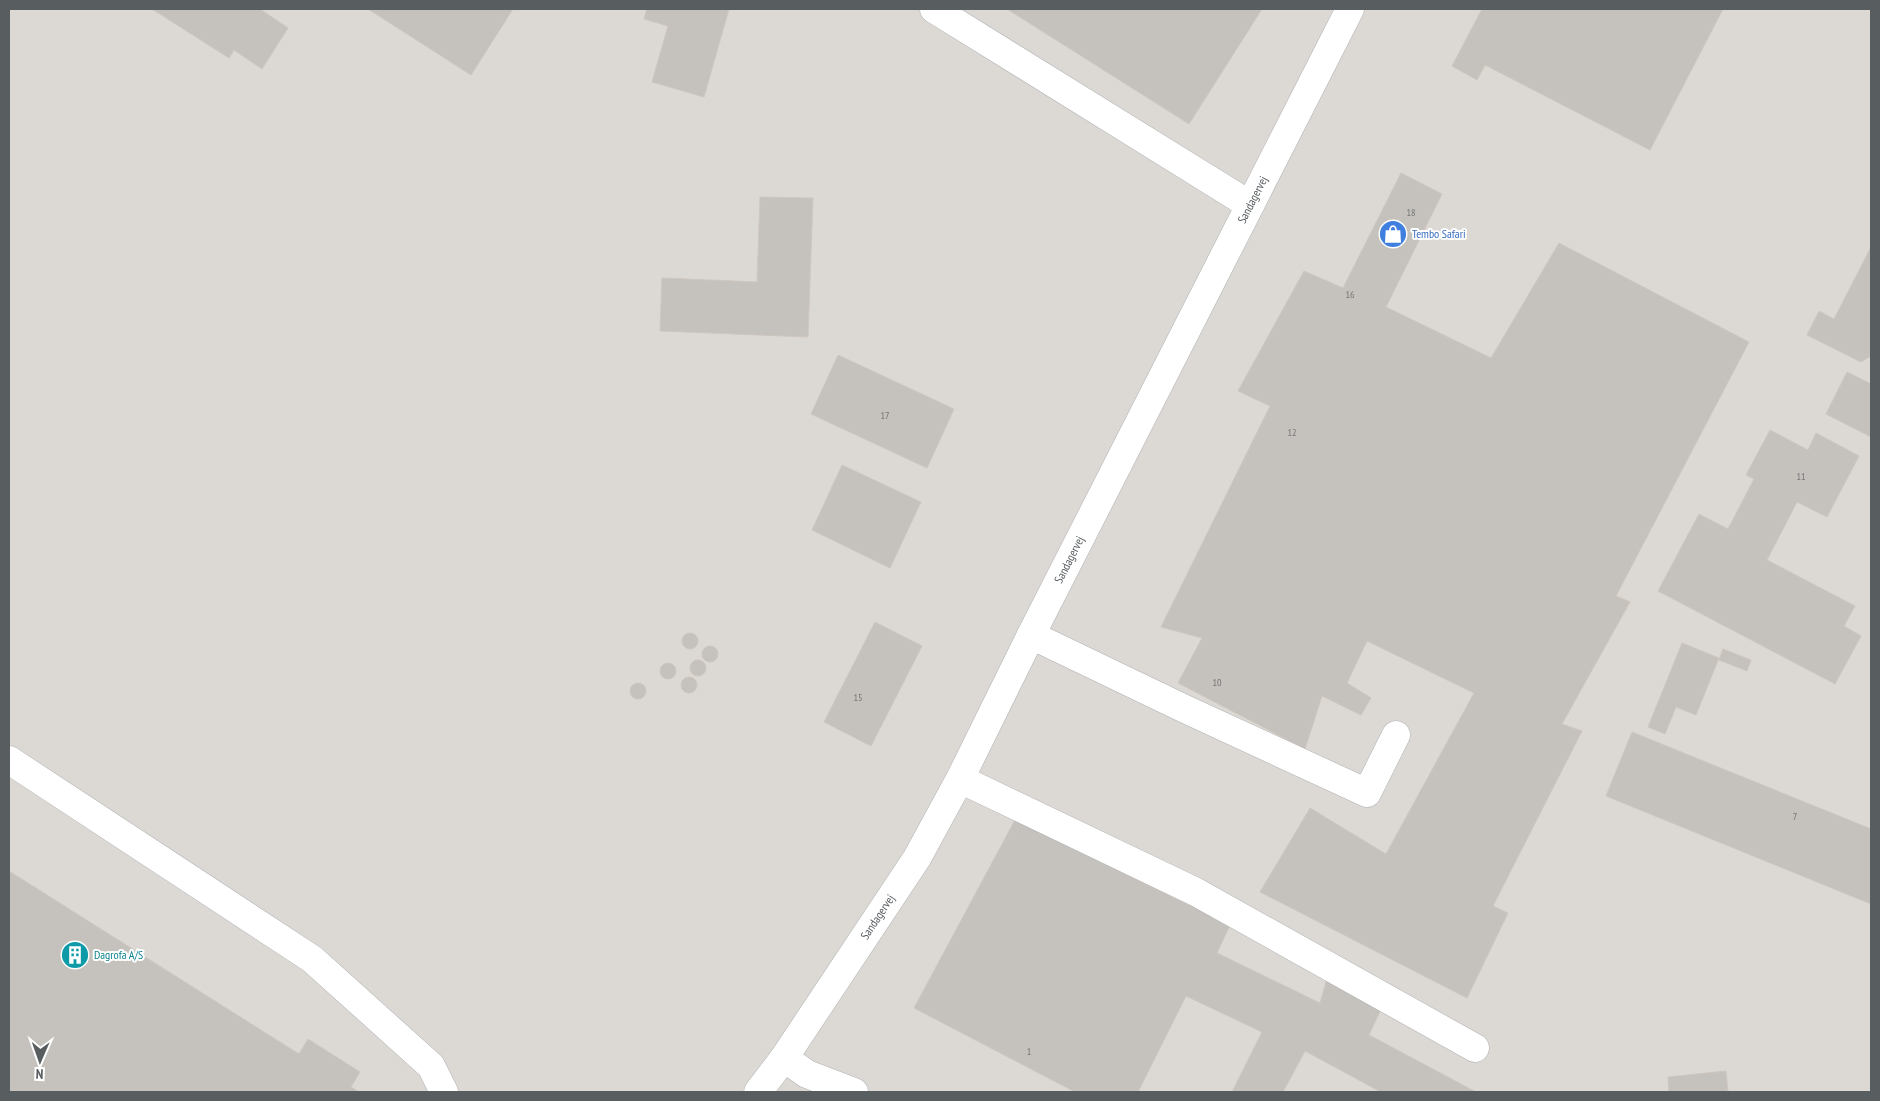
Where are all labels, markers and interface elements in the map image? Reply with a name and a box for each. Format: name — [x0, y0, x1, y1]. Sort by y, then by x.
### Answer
street label: Sandagervej — [1234, 173, 1271, 226]
house number: 18 — [1407, 206, 1416, 219]
shop icon: Tembo Safari — [1378, 219, 1408, 249]
place label: Tembo Safari — [1412, 226, 1466, 241]
house number: 16 — [1346, 288, 1355, 301]
house number: 17 — [881, 409, 890, 422]
house number: 12 — [1288, 426, 1297, 439]
house number: 11 — [1797, 470, 1806, 483]
street label: Sandagervej — [1051, 533, 1087, 586]
house number: 10 — [1213, 676, 1222, 689]
house number: 15 — [854, 691, 863, 704]
house number: 7 — [1793, 810, 1797, 823]
street label: Sandagervej — [857, 891, 898, 942]
building icon: Dagrofa A/S — [60, 940, 90, 970]
place label: Dagrofa A/S — [94, 947, 143, 962]
north arrow — [15, 1036, 65, 1086]
house number: 1 — [1027, 1045, 1031, 1058]
text: N — [35, 1065, 44, 1083]

